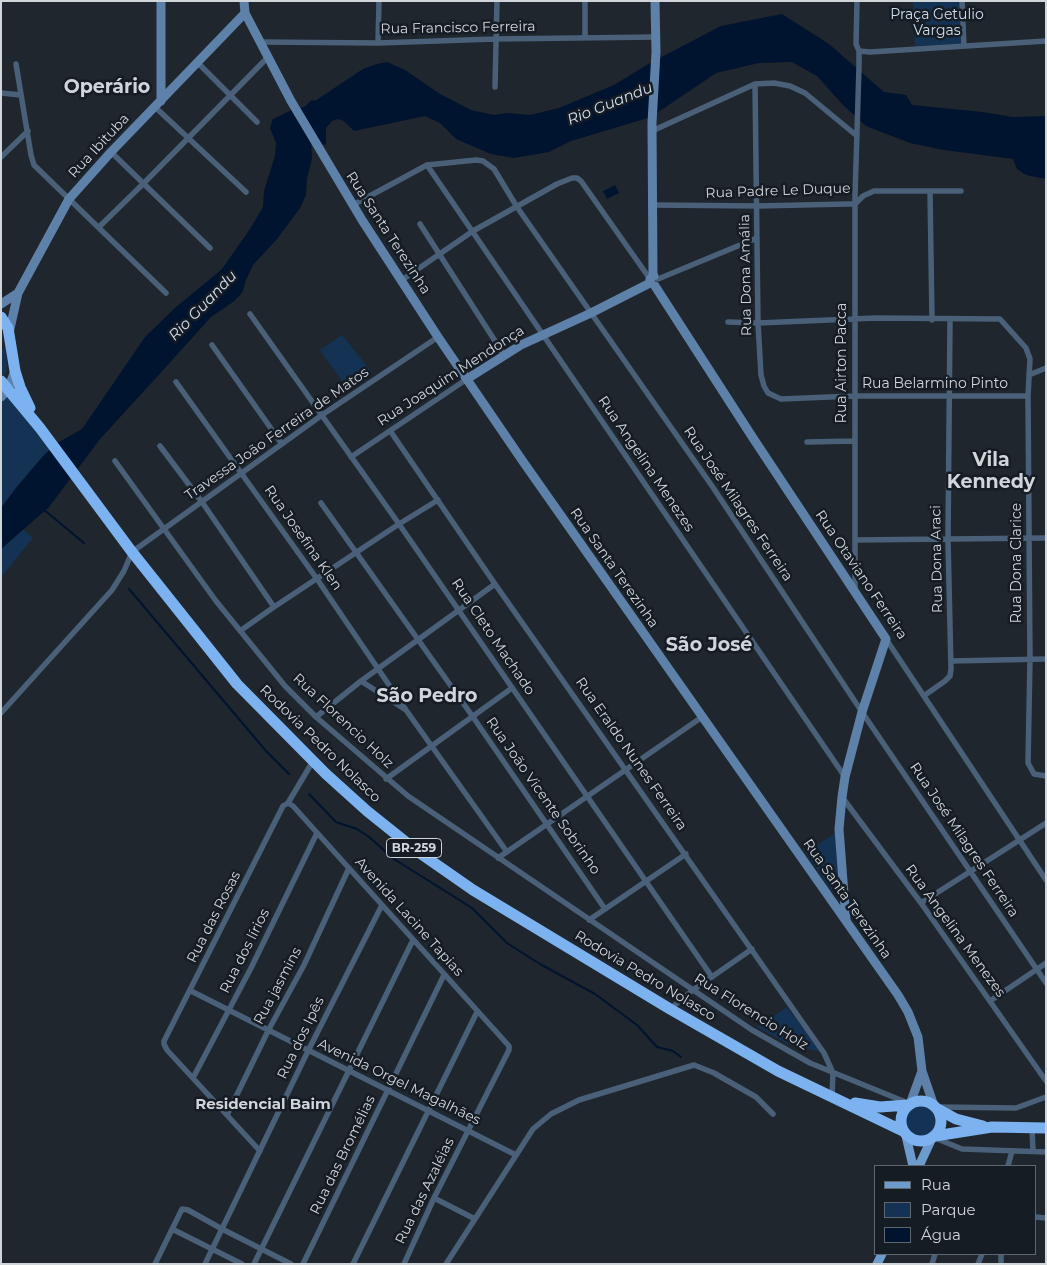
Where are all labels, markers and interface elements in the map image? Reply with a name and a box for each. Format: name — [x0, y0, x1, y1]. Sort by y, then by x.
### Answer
park label: Praça Getulio Vargas — [890, 7, 984, 40]
street label: Rua Francisco Ferreira — [380, 18, 536, 38]
district label: Operário — [64, 76, 150, 98]
water label: Rio Guandu — [565, 79, 655, 129]
street label: Rua Ibituba — [65, 110, 133, 182]
street label: Rua Santa Terezinha — [342, 169, 434, 297]
street label: Rua Padre Le Duque — [705, 180, 851, 202]
street label: Rua Dona Amália — [737, 214, 755, 336]
water label: Rio Guandu — [165, 267, 241, 345]
street label: Rua Airton Pacca — [834, 303, 850, 423]
street label: Rua Joaquim Mendonça — [374, 322, 528, 430]
street label: Travessa João Ferreira de Matos — [182, 364, 372, 504]
street label: Rua Belarmino Pinto — [862, 376, 1008, 392]
street label: Rua Angelina Menezes — [594, 393, 698, 535]
street label: Rua José Milagres Ferreira — [680, 423, 796, 585]
district label: Vila Kennedy — [947, 449, 1035, 493]
street label: Rua Josefina Klen — [261, 482, 345, 594]
street label: Rua Dona Clarice — [1009, 503, 1025, 623]
street label: Rua Santa Terezinha — [566, 505, 662, 631]
street label: Rua Dona Araci — [928, 505, 946, 613]
street label: Rua Otaviano Ferreira — [812, 507, 910, 643]
street label: Rua Cleto Machado — [448, 576, 538, 698]
district label: São José — [666, 634, 752, 656]
street label: Rua Florencio Holz — [289, 670, 397, 772]
street label: Rua Eraldo Nunes Ferreira — [572, 674, 690, 834]
street label: Rodovia Pedro Nolasco — [256, 682, 384, 806]
district label: São Pedro — [376, 685, 478, 707]
street label: Rua João Vicente Sobrinho — [482, 714, 604, 878]
street label: Rua José Milagres Ferreira — [906, 759, 1022, 921]
street label: Rua Santa Terezinha — [799, 836, 895, 962]
road number: BR-259 — [386, 838, 442, 858]
street label: Avenida Lacine Tapias — [351, 854, 467, 980]
street label: Rua Angelina Menezes — [901, 861, 1009, 1001]
street label: Rua das Rosas — [184, 868, 244, 966]
street label: Rua dos lírios — [216, 906, 274, 996]
street label: Rodovia Pedro Nolasco — [571, 927, 719, 1025]
street label: Rua jasmins — [251, 944, 305, 1028]
street label: Rua Florencio Holz — [691, 970, 811, 1054]
street label: Rua dos Ipês — [274, 994, 328, 1082]
street label: Avenida Orgel Magalhães — [315, 1035, 483, 1129]
street label: Rua das Bromélias — [307, 1093, 379, 1217]
district label: Residencial Baim — [195, 1096, 331, 1114]
street label: Rua das Azaléias — [392, 1135, 458, 1247]
legend — [874, 1165, 1037, 1255]
text: Rua — [921, 1175, 951, 1194]
text: Parque — [921, 1200, 976, 1219]
text: Água — [921, 1225, 961, 1244]

